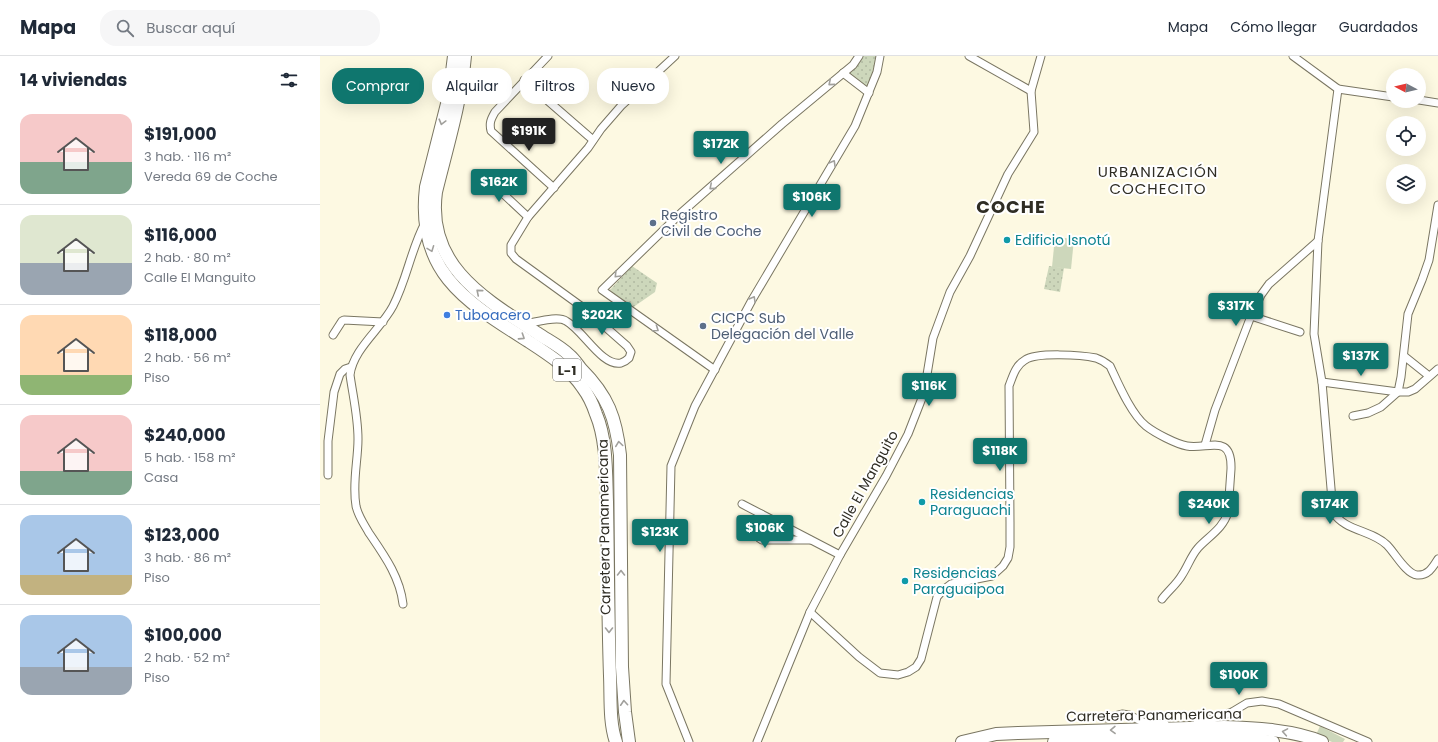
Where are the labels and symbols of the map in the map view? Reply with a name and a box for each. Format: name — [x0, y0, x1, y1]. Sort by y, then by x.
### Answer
north arrow — [1386, 68, 1426, 108]
one-way arrow — [828, 79, 836, 86]
one-way arrow — [438, 118, 447, 125]
pin: $191K — [501, 118, 557, 152]
pin: $172K — [693, 131, 749, 165]
one-way arrow — [829, 160, 836, 167]
district label: URBANIZACIÓN COCHECITO — [1098, 161, 1218, 199]
pin: $162K — [471, 169, 527, 203]
one-way arrow — [709, 182, 716, 189]
pin: $106K — [784, 184, 840, 218]
district label: COCHE — [976, 194, 1046, 219]
place label: Registro Civil de Coche — [661, 205, 762, 241]
marker: Registro Civil de Coche — [648, 218, 658, 228]
place label: Edificio Isnotú — [1015, 230, 1111, 250]
marker: Edificio Isnotú — [1002, 235, 1012, 245]
one-way arrow — [426, 245, 434, 252]
one-way arrow — [614, 270, 622, 278]
one-way arrow — [476, 290, 483, 297]
pin: $317K — [1208, 293, 1264, 327]
one-way arrow — [749, 296, 756, 303]
pin: $202K — [574, 302, 630, 336]
place label: Tuboacero — [455, 305, 531, 325]
place label: CICPC Sub Delegación del Valle — [711, 308, 854, 344]
marker: Tuboacero — [442, 310, 452, 320]
marker: CICPC Sub Delegación del Valle — [698, 321, 708, 331]
one-way arrow — [652, 324, 659, 331]
one-way arrow — [518, 333, 525, 340]
pin: $137K — [1333, 343, 1389, 377]
road number: L-1 — [553, 359, 581, 381]
pin: $116K — [901, 373, 957, 407]
street label: Calle El Manguito — [827, 426, 903, 541]
pin: $118K — [972, 438, 1028, 472]
street label: Carretera Panamericana — [592, 439, 616, 615]
one-way arrow — [615, 440, 624, 447]
place label: Residencias Paraguachi — [930, 484, 1014, 520]
pin: $240K — [1181, 491, 1237, 525]
pin: $174K — [1302, 491, 1358, 525]
marker: Residencias Paraguachi — [917, 497, 927, 507]
pin: $106K — [737, 515, 793, 549]
pin: $123K — [632, 519, 688, 553]
place label: Residencias Paraguaipoa — [913, 563, 1004, 599]
one-way arrow — [617, 570, 625, 576]
marker: Residencias Paraguaipoa — [900, 576, 910, 586]
one-way arrow — [605, 627, 613, 633]
pin: $100K — [1211, 662, 1267, 696]
one-way arrow — [620, 700, 629, 706]
street label: Carretera Panamericana — [1066, 703, 1242, 727]
one-way arrow — [1110, 726, 1116, 734]
one-way arrow — [1281, 729, 1288, 737]

